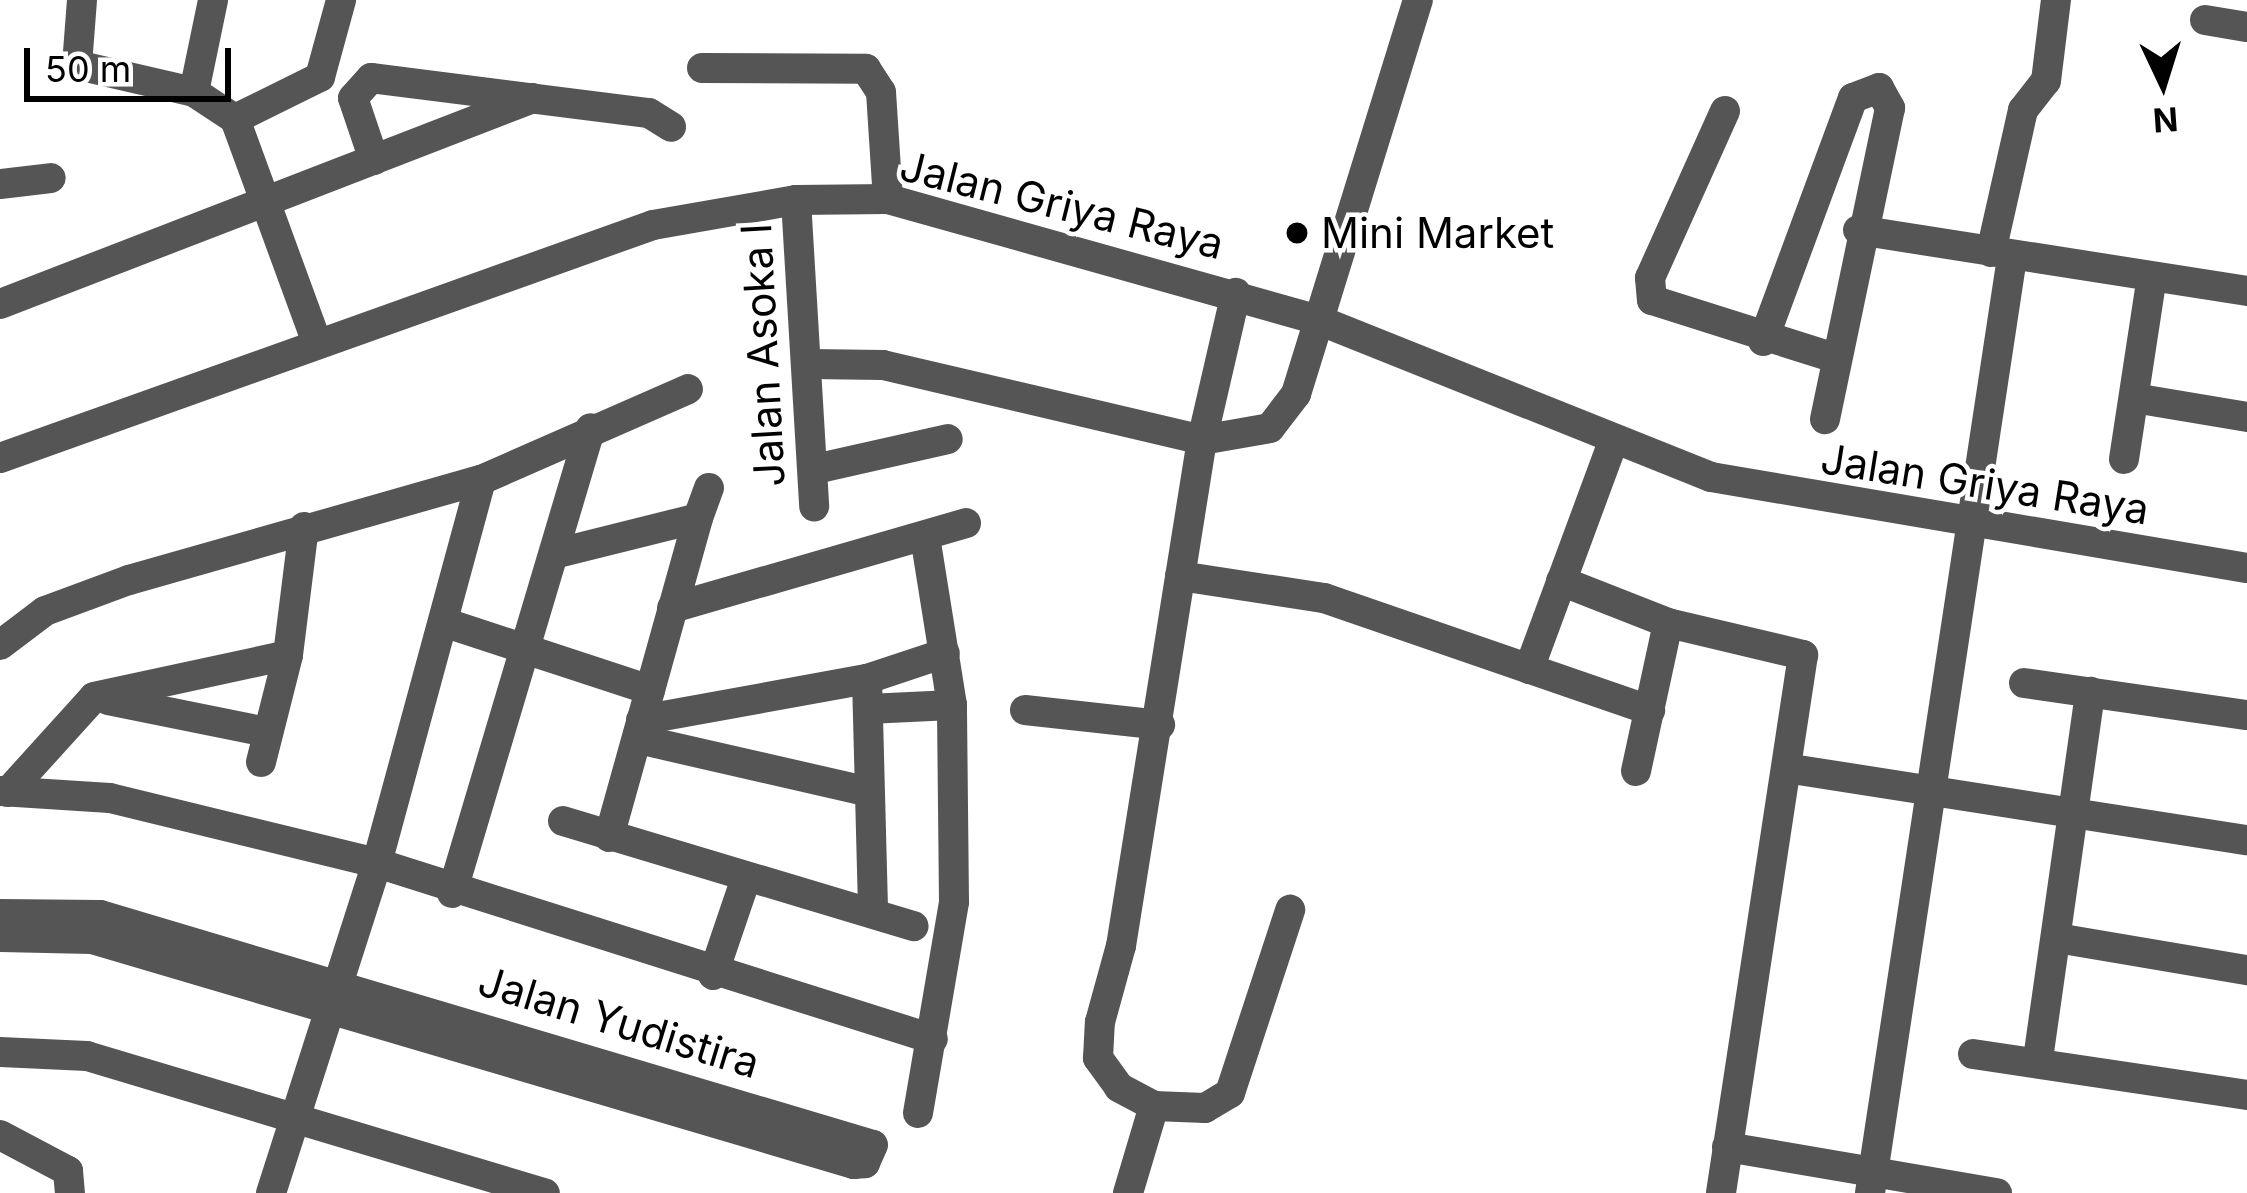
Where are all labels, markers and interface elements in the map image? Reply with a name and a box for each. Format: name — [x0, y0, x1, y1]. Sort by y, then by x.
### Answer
scale bar — [30, 24, 237, 98]
north arrow — [2103, 24, 2223, 144]
text: 50 m — [45, 47, 131, 91]
text: N — [2152, 99, 2179, 141]
street label: Jalan Griya Raya — [895, 140, 1229, 270]
place label: Mini Market — [1321, 208, 1554, 258]
marker: Mini Market — [1284, 220, 1310, 246]
street label: Jalan Asoka I — [731, 222, 795, 488]
street label: Jalan Griya Raya — [1817, 433, 2153, 535]
street label: Jalan Yudistira — [472, 955, 766, 1089]

